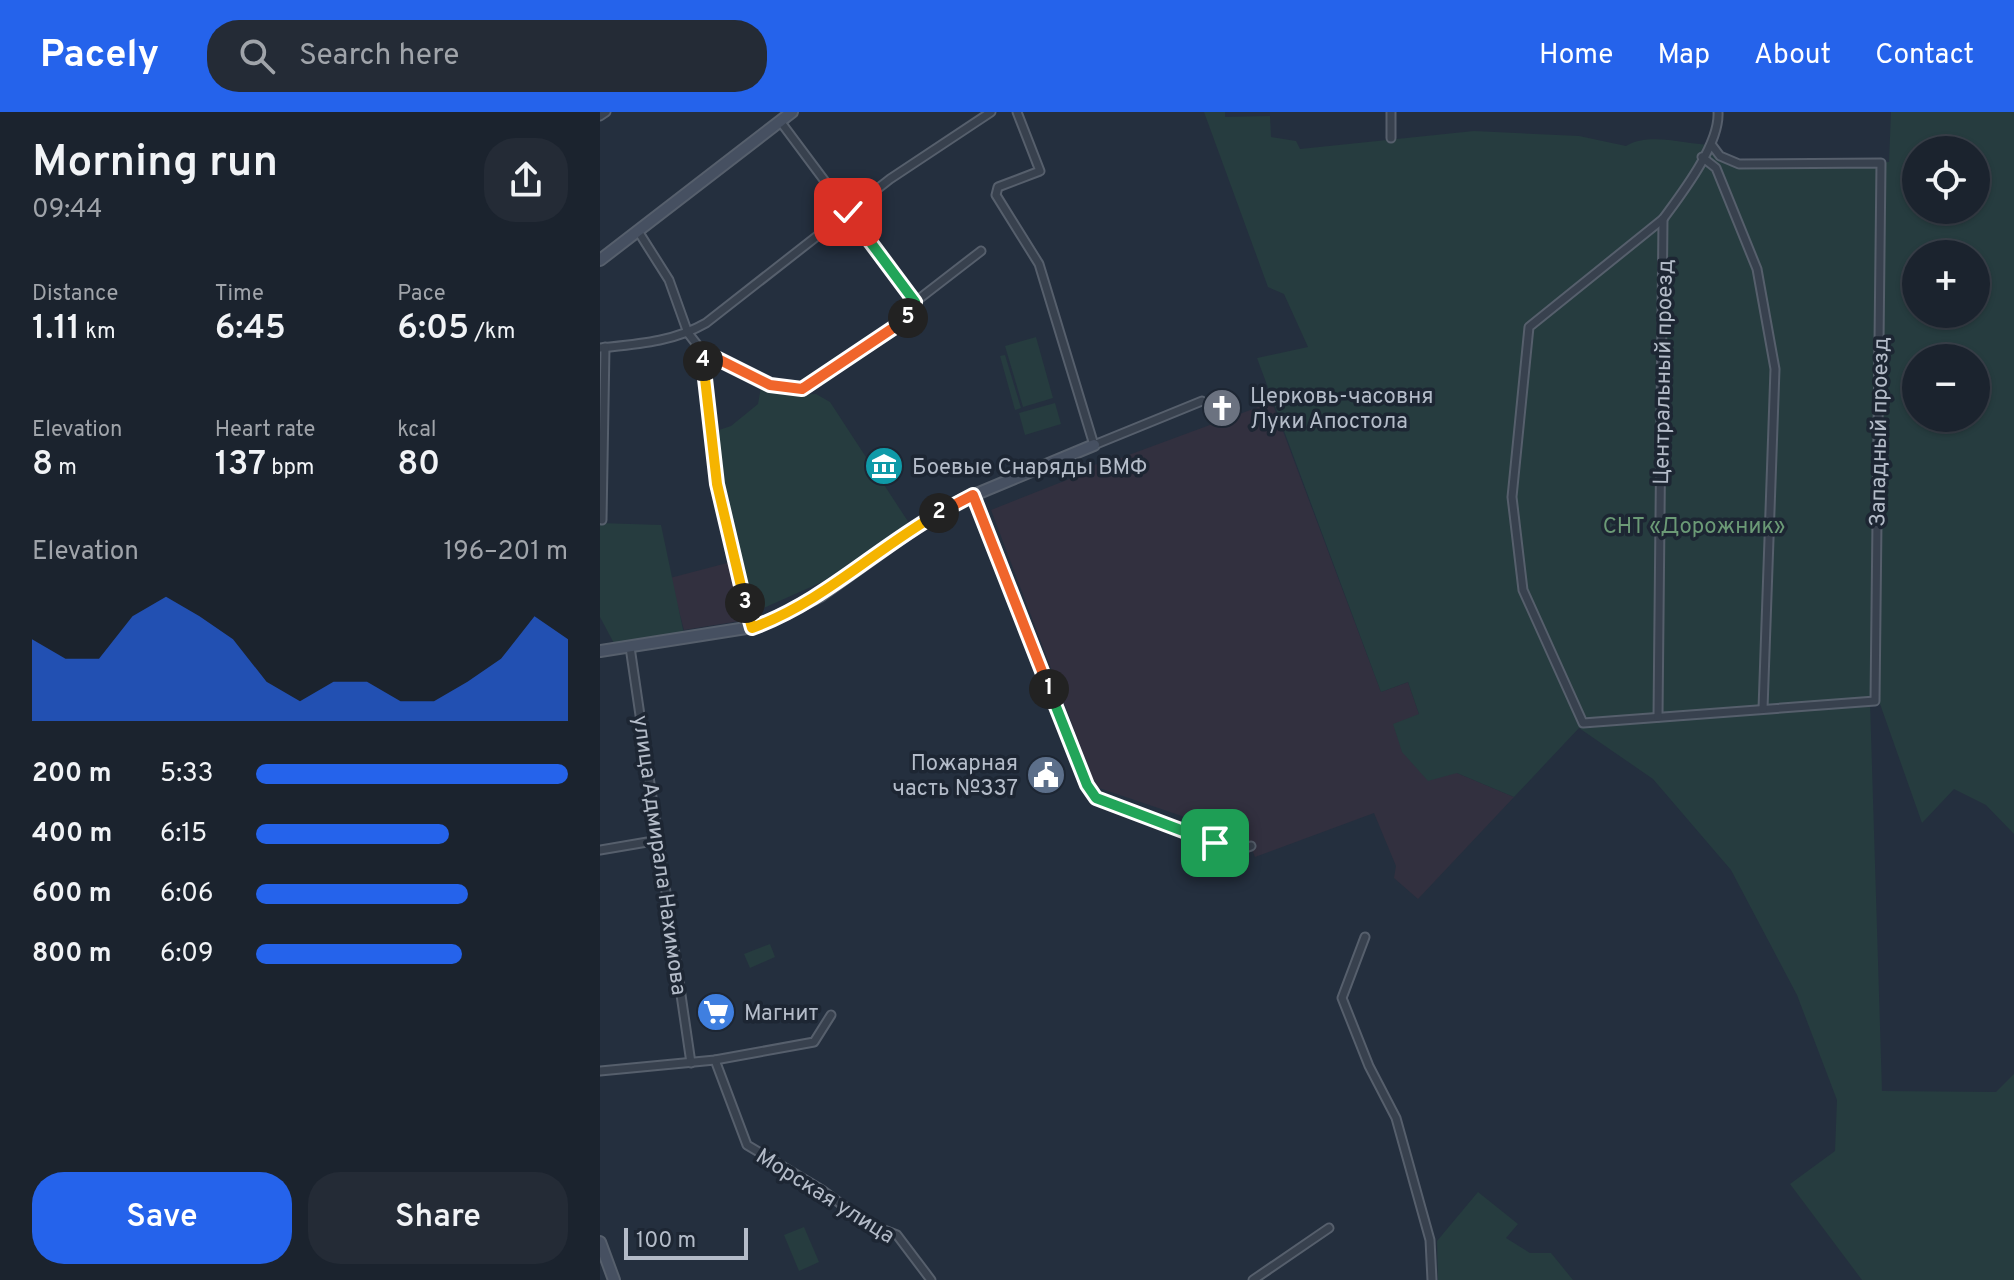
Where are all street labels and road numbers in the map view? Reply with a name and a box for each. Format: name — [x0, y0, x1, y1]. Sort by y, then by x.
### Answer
street label: Центральный проезд — [1649, 259, 1680, 485]
street label: Западный проезд — [1865, 337, 1896, 527]
street label: улица Адмирала Нахимова — [626, 714, 692, 997]
street label: Морская улица — [750, 1144, 899, 1251]

